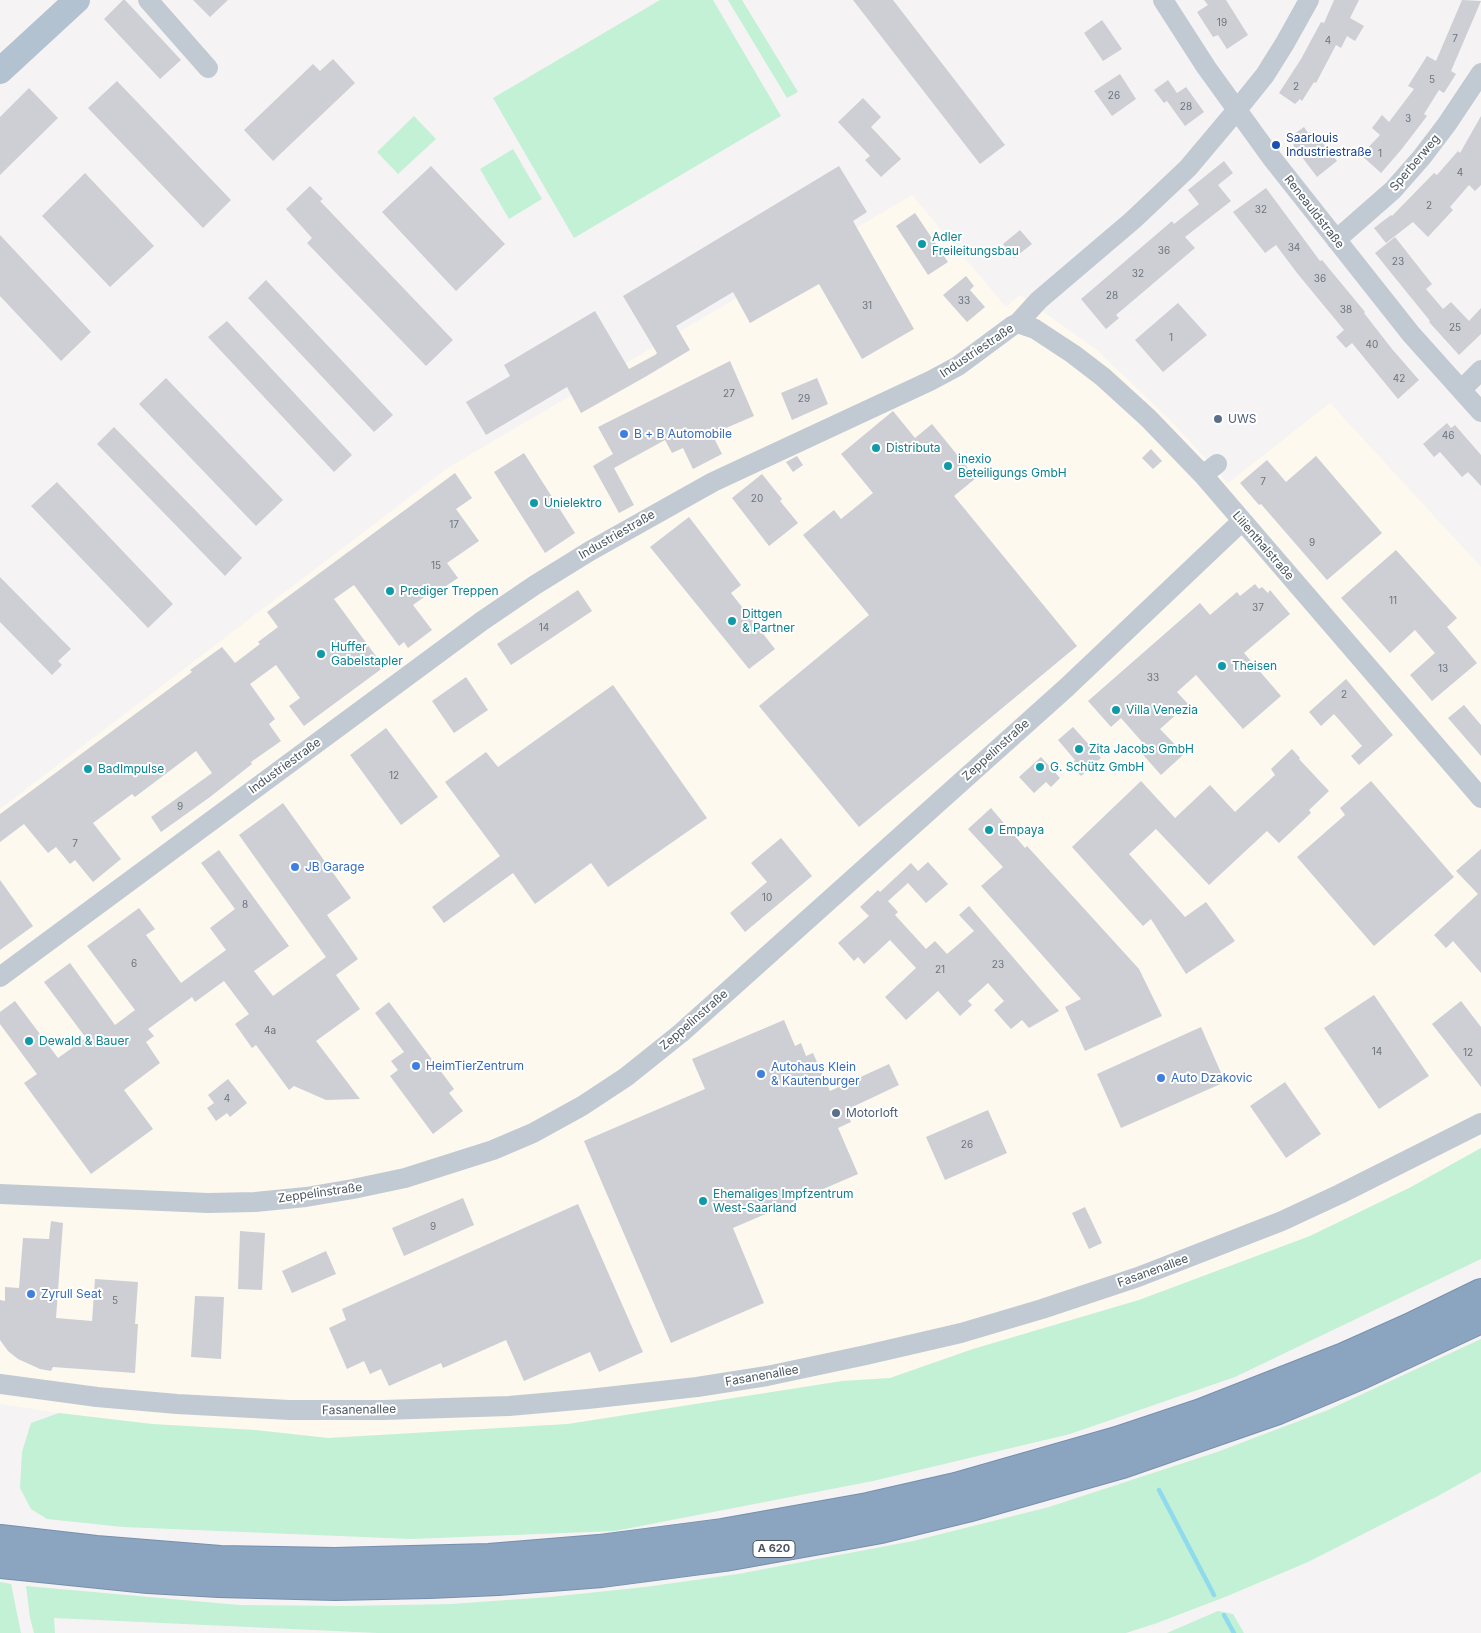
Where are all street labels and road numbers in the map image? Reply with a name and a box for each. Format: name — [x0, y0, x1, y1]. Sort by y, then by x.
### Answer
street label: Sperberweg — [1387, 132, 1443, 194]
street label: Reneauldstraße — [1281, 173, 1347, 251]
street label: Industriestraße — [938, 321, 1016, 381]
street label: Industriestraße — [576, 507, 658, 563]
street label: Lilienthalstraße — [1229, 509, 1297, 583]
street label: Zeppelinstraße — [960, 716, 1032, 784]
street label: Industriestraße — [246, 735, 324, 797]
street label: Zeppelinstraße — [657, 987, 731, 1053]
street label: Zeppelinstraße — [277, 1180, 363, 1206]
street label: Fasanenallee — [1116, 1252, 1190, 1290]
street label: Fasanenallee — [724, 1362, 800, 1390]
street label: Fasanenallee — [322, 1402, 396, 1418]
road number: A 620 — [753, 1540, 795, 1558]

